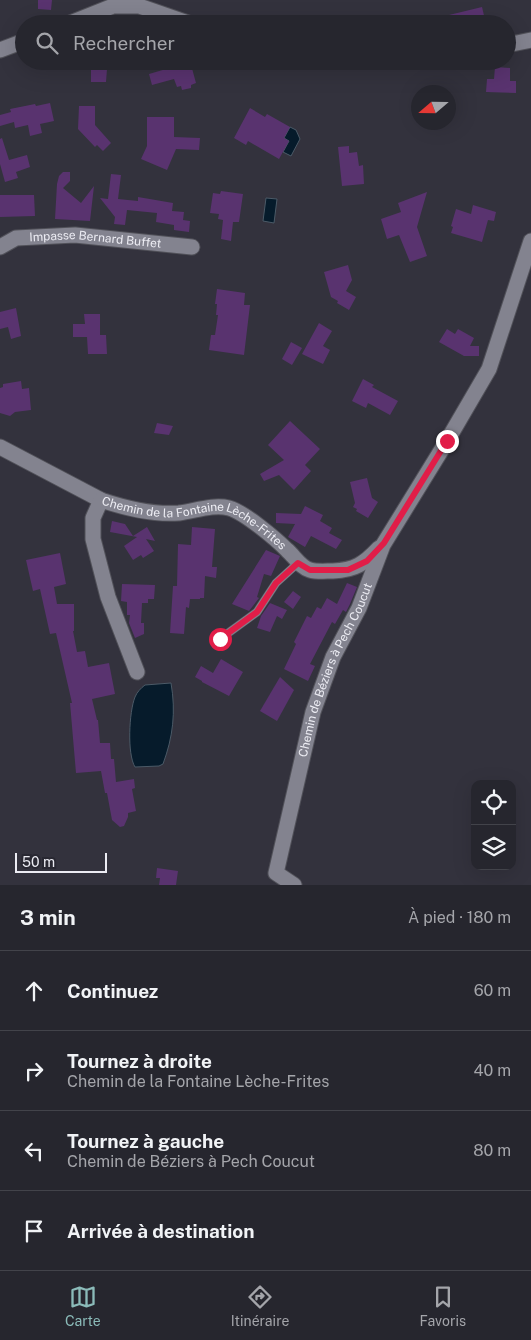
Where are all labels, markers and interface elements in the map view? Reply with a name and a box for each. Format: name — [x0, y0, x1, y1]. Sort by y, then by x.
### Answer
search box — [15, 15, 516, 70]
icon: search — [33, 29, 61, 57]
text: Rechercher — [73, 32, 175, 54]
north arrow — [411, 85, 456, 130]
street label: Impasse Bernard Buffet — [29, 228, 162, 251]
route end — [436, 430, 459, 453]
street label: Chemin de la Fontaine Lèche-Frites — [100, 494, 289, 553]
street label: Chemin de Béziers à Pech Coucut — [296, 581, 375, 758]
route start — [209, 628, 232, 651]
map controls — [471, 780, 516, 870]
button: locate — [471, 780, 516, 825]
button: layers — [471, 825, 516, 870]
scale bar — [15, 850, 108, 873]
text: 50 m — [22, 854, 55, 870]
text: 3 min — [20, 905, 76, 930]
text: À pied · 180 m — [408, 908, 511, 927]
icon: ahead — [20, 977, 48, 1005]
text: Continuez — [67, 980, 158, 1002]
text: 60 m — [474, 981, 511, 1000]
text: Tournez à droite — [67, 1050, 212, 1072]
icon: right — [20, 1057, 48, 1085]
text: 40 m — [473, 1061, 511, 1080]
text: Chemin de la Fontaine Lèche-Frites — [67, 1072, 329, 1091]
text: Tournez à gauche — [67, 1130, 224, 1152]
icon: left — [20, 1137, 48, 1165]
text: 80 m — [473, 1141, 511, 1160]
text: Chemin de Béziers à Pech Coucut — [67, 1152, 315, 1171]
icon: arrive — [20, 1217, 48, 1245]
text: Arrivée à destination — [67, 1220, 255, 1242]
tab: Carte — [65, 1283, 101, 1329]
tab: Itinéraire — [231, 1283, 289, 1329]
tab: Favoris — [419, 1283, 466, 1329]

